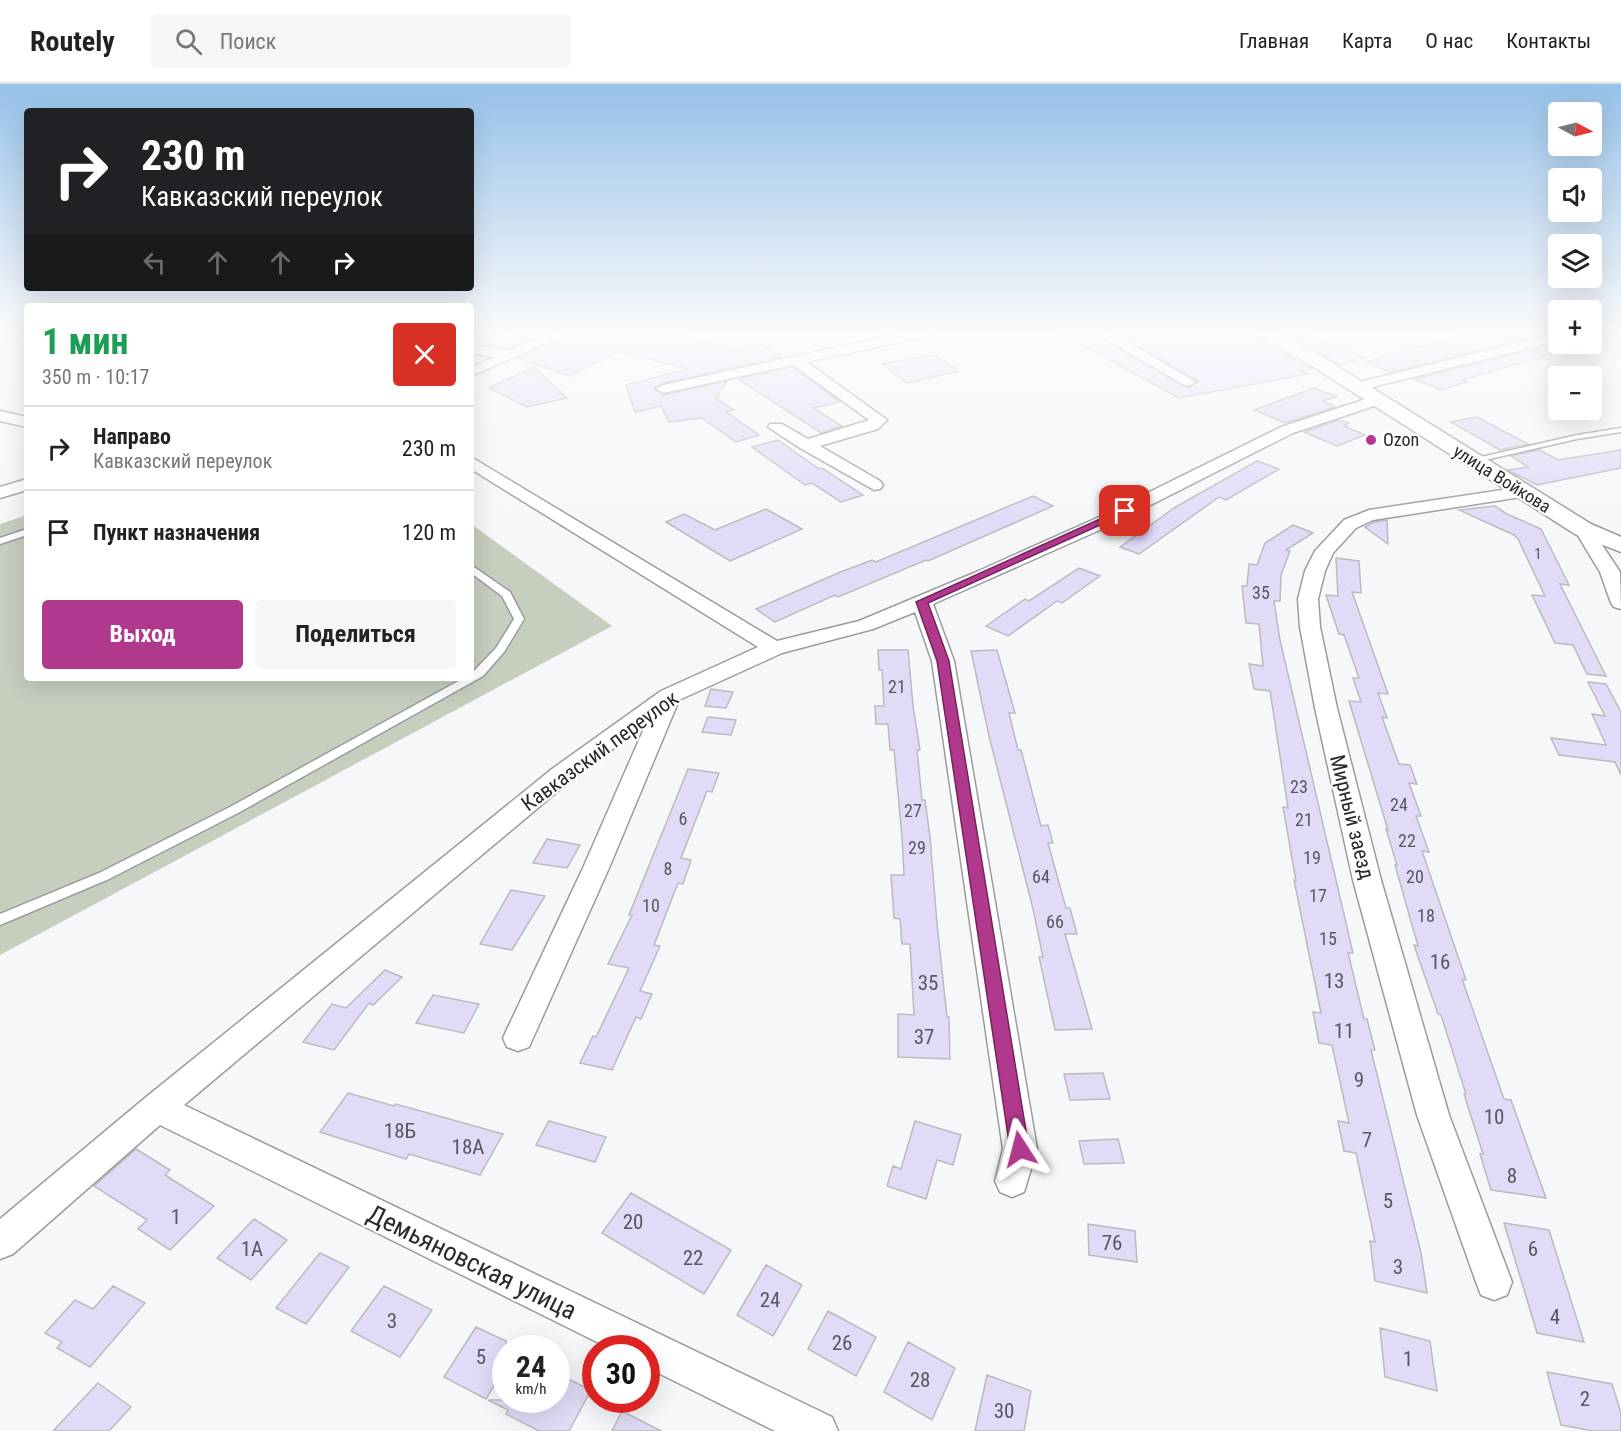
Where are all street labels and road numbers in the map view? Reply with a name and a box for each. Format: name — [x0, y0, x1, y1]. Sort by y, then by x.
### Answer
street label: улица Войкова — [1450, 440, 1555, 517]
street label: Кавказский переулок — [517, 686, 683, 816]
street label: Мирный заезд — [1325, 752, 1379, 882]
street label: Демьяновская улица — [363, 1198, 581, 1326]

